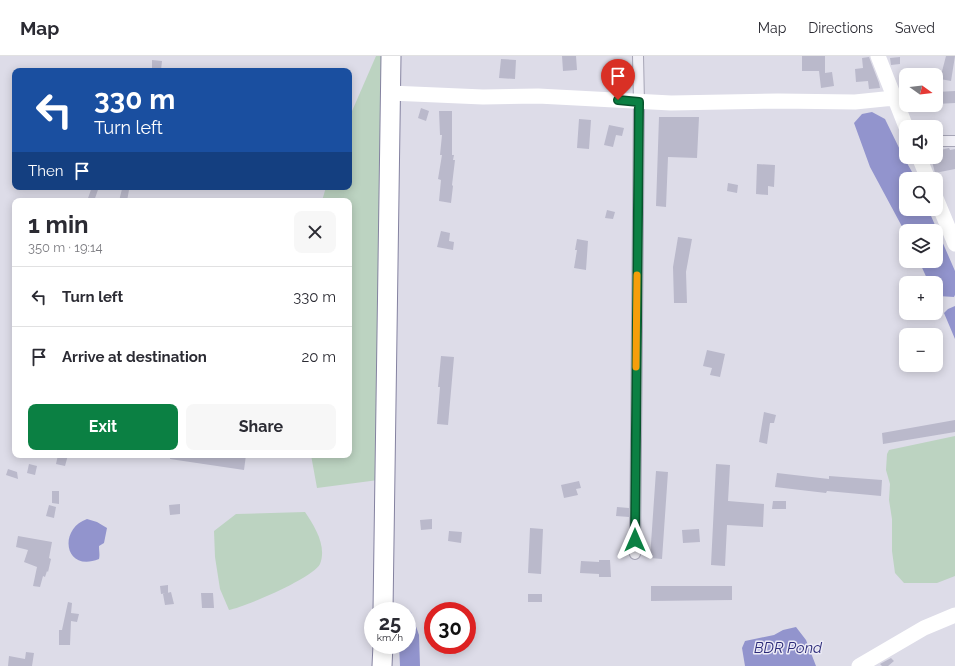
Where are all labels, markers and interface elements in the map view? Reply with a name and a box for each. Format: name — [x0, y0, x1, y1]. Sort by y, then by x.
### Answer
text: Map — [20, 17, 59, 39]
text: Map — [758, 20, 786, 36]
text: Directions — [808, 20, 873, 36]
text: Saved — [895, 20, 935, 36]
pin — [601, 59, 635, 100]
icon: arrive — [607, 65, 629, 87]
north arrow — [899, 68, 943, 112]
map controls — [899, 68, 943, 372]
text: 330 m — [94, 83, 175, 116]
icon: left — [28, 84, 80, 136]
text: Turn left — [94, 117, 163, 138]
button: sound — [899, 120, 943, 164]
icon: arrive — [71, 160, 93, 182]
text: Then — [28, 162, 63, 180]
button: search — [899, 172, 943, 216]
text: 1 min — [28, 210, 89, 239]
button: close — [294, 211, 336, 253]
button: layers — [899, 224, 943, 268]
text: 350 m · 19:14 — [28, 240, 103, 255]
button: + — [899, 276, 943, 320]
icon: left — [28, 286, 50, 308]
text: Turn left — [62, 288, 123, 306]
text: 330 m — [293, 288, 336, 306]
button: − — [899, 328, 943, 372]
icon: arrive — [28, 346, 50, 368]
text: Arrive at destination — [62, 348, 207, 366]
text: 20 m — [301, 348, 336, 366]
button: Exit — [28, 404, 178, 450]
button: Share — [186, 404, 336, 450]
position arrow — [614, 519, 656, 561]
speed limit sign: 30 — [424, 602, 476, 654]
text: 25 — [379, 611, 401, 635]
text: km/h — [377, 632, 403, 643]
water label: BDR Pond — [754, 639, 823, 657]

